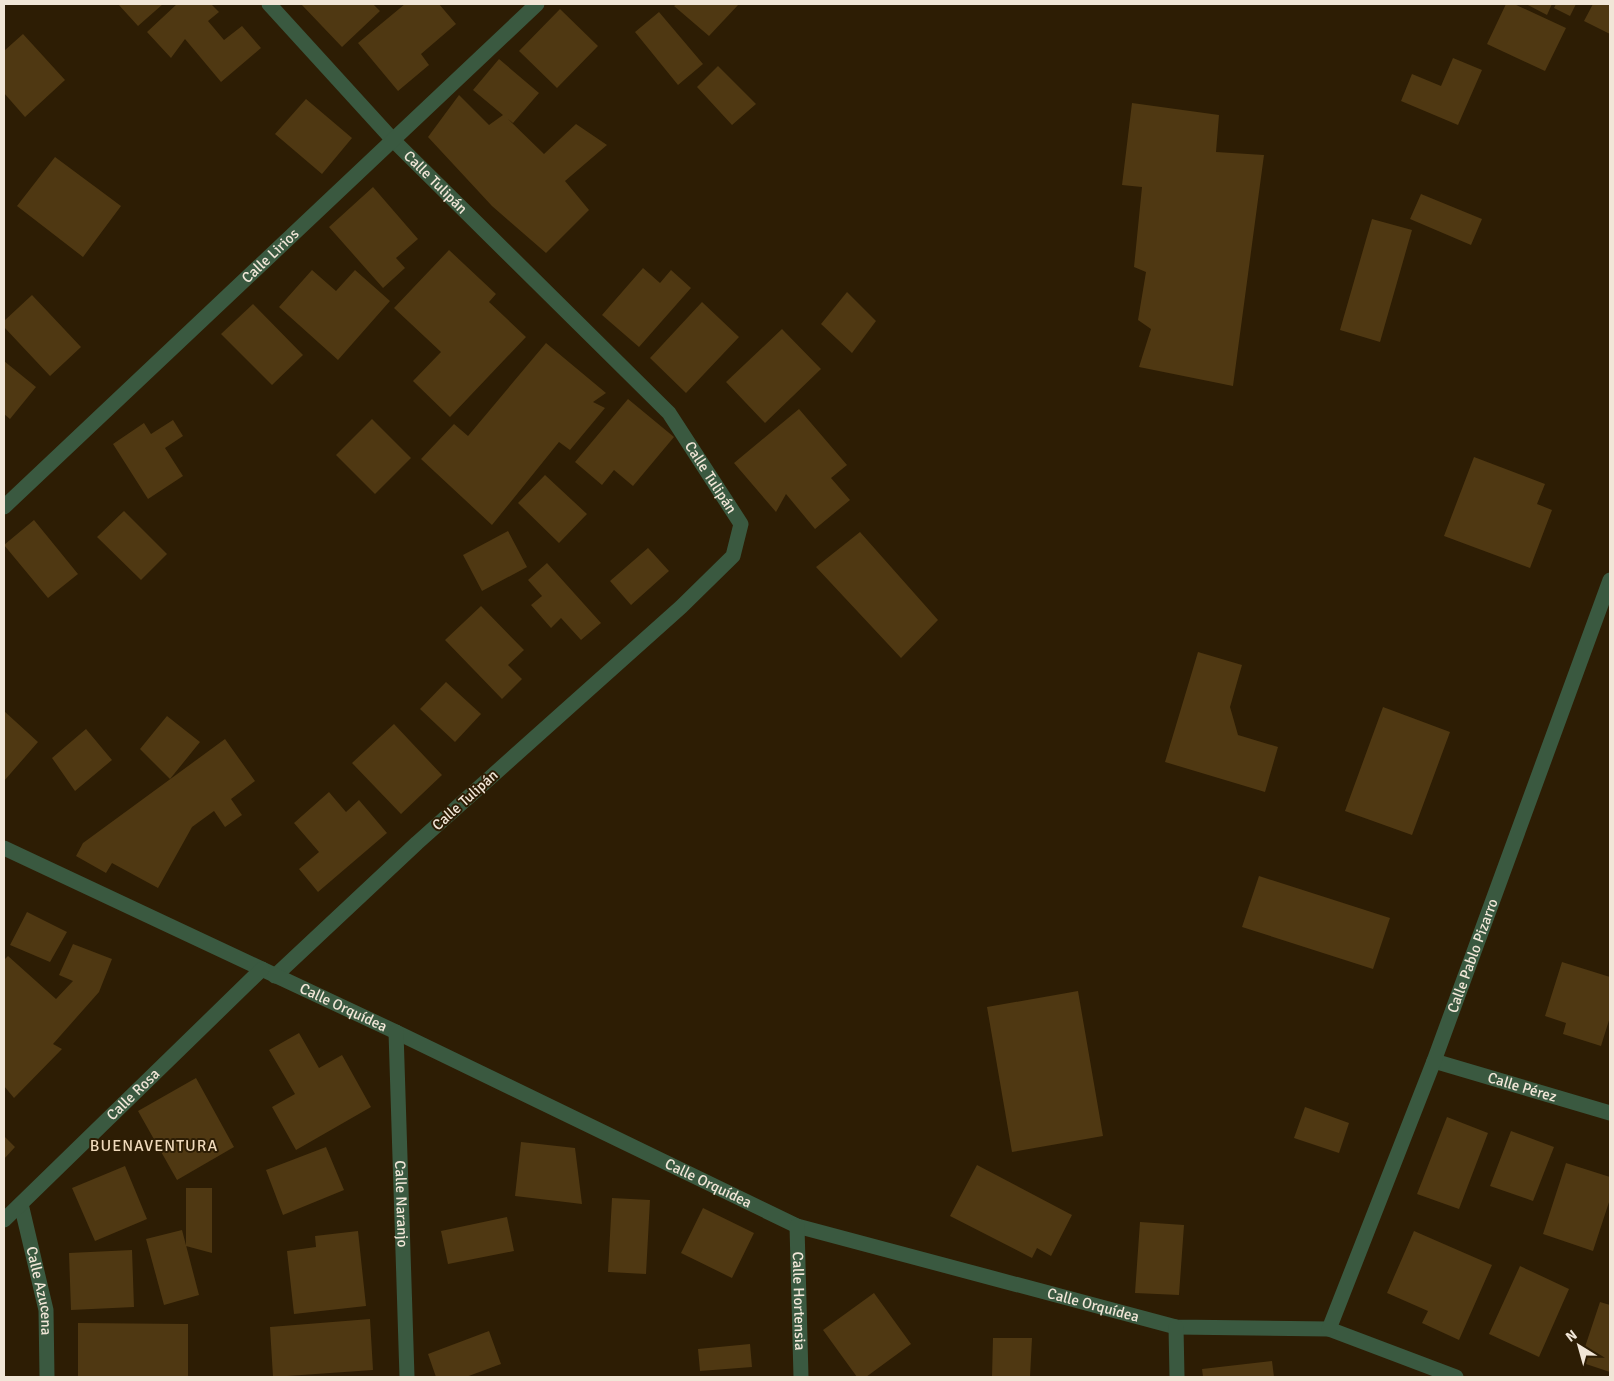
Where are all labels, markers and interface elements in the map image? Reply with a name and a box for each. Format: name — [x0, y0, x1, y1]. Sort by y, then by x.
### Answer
street label: Calle Tulipán — [400, 147, 471, 218]
street label: Calle Lirios — [238, 224, 303, 287]
street label: Calle Tulipán — [681, 438, 741, 517]
street label: Calle Tulipán — [428, 766, 502, 834]
street label: Calle Pablo Pizarro — [1443, 896, 1502, 1015]
street label: Calle Orquídea — [297, 979, 390, 1036]
street label: Calle Rosa — [103, 1065, 163, 1124]
street label: Calle Pérez — [1486, 1068, 1559, 1106]
district label: BUENAVENTURA — [90, 1136, 218, 1156]
street label: Calle Orquídea — [662, 1154, 755, 1212]
street label: Calle Naranjo — [391, 1160, 412, 1248]
street label: Calle Azucena — [22, 1245, 55, 1335]
street label: Calle Hortensia — [789, 1251, 809, 1351]
street label: Calle Orquídea — [1045, 1284, 1141, 1326]
north arrow — [1554, 1321, 1604, 1371]
text: N — [1562, 1326, 1580, 1346]

